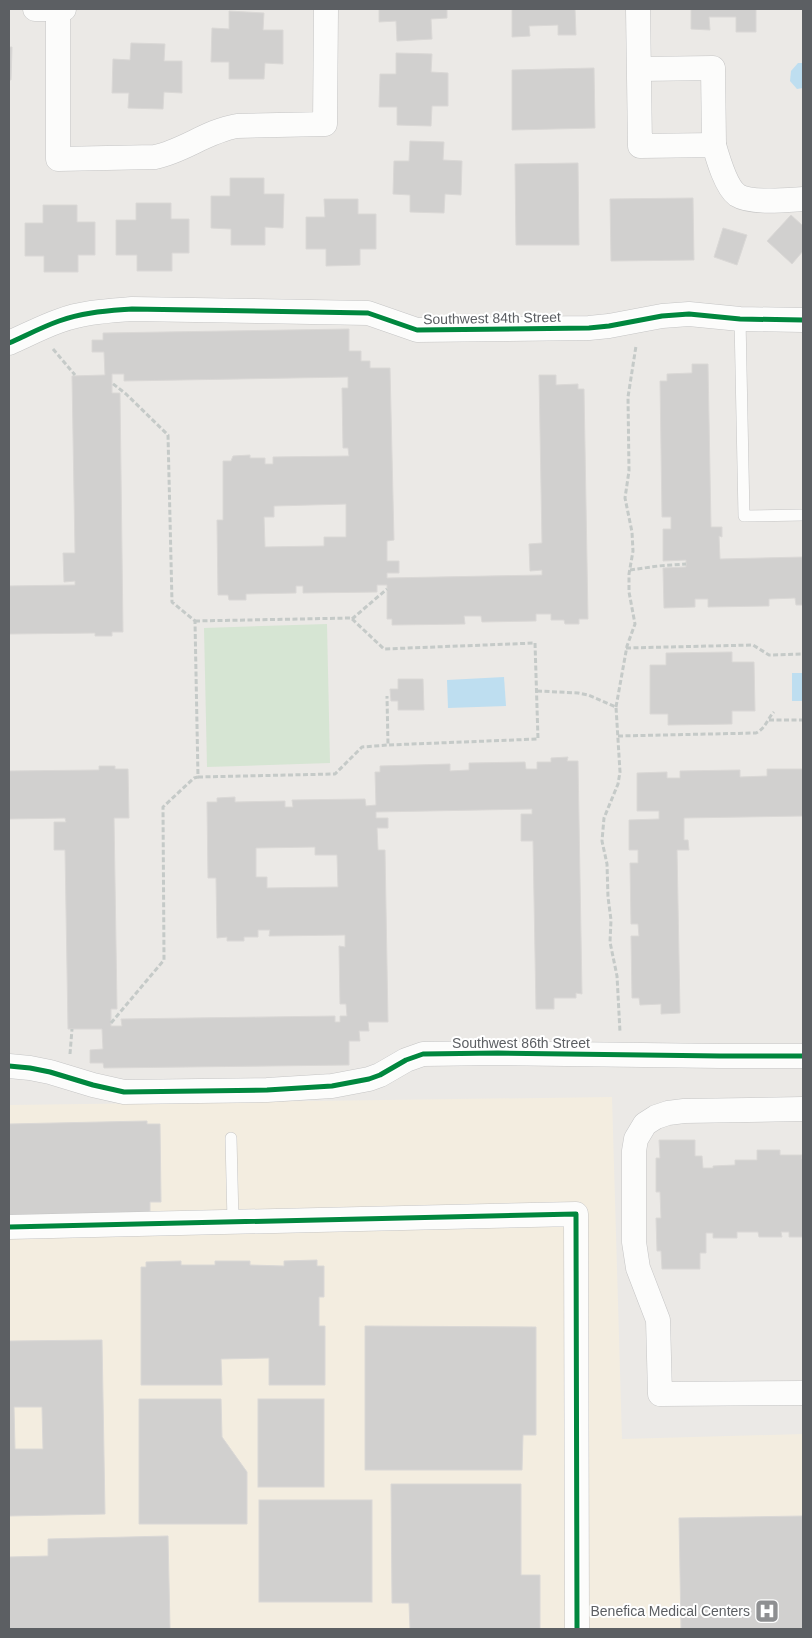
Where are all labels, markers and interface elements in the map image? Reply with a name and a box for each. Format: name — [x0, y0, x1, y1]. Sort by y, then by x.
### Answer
street label: Southwest 84th Street — [423, 309, 561, 327]
street label: Southwest 86th Street — [452, 1035, 590, 1051]
hospital icon: Benefica Medical Centers — [754, 1598, 780, 1624]
place label: Benefica Medical Centers — [590, 1603, 750, 1619]

